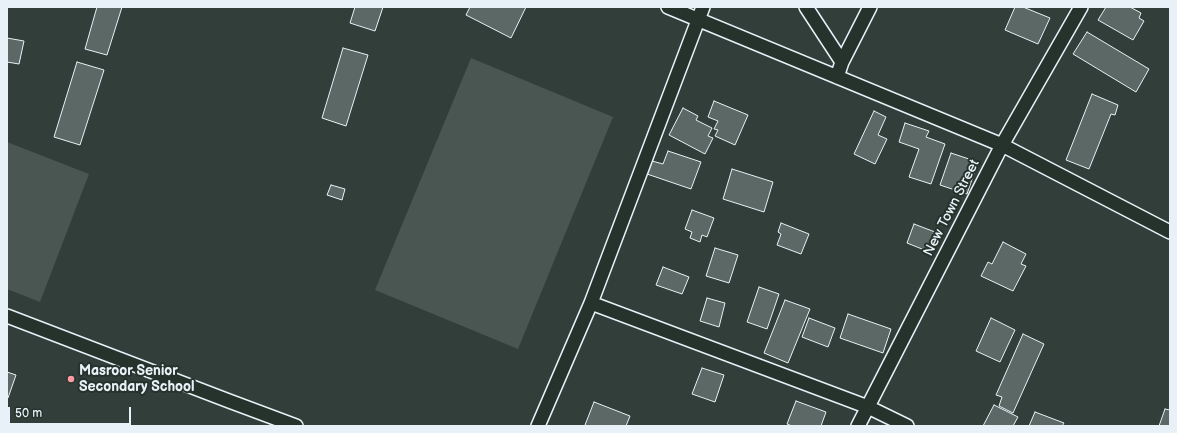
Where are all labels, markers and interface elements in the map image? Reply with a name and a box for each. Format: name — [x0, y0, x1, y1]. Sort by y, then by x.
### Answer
street label: New Town Street — [920, 157, 984, 259]
place label: Masroor Senior Secondary School — [79, 363, 195, 396]
marker: Masroor Senior Secondary School — [66, 374, 76, 384]
scale bar — [10, 399, 133, 425]
text: 50 m — [15, 406, 42, 421]

